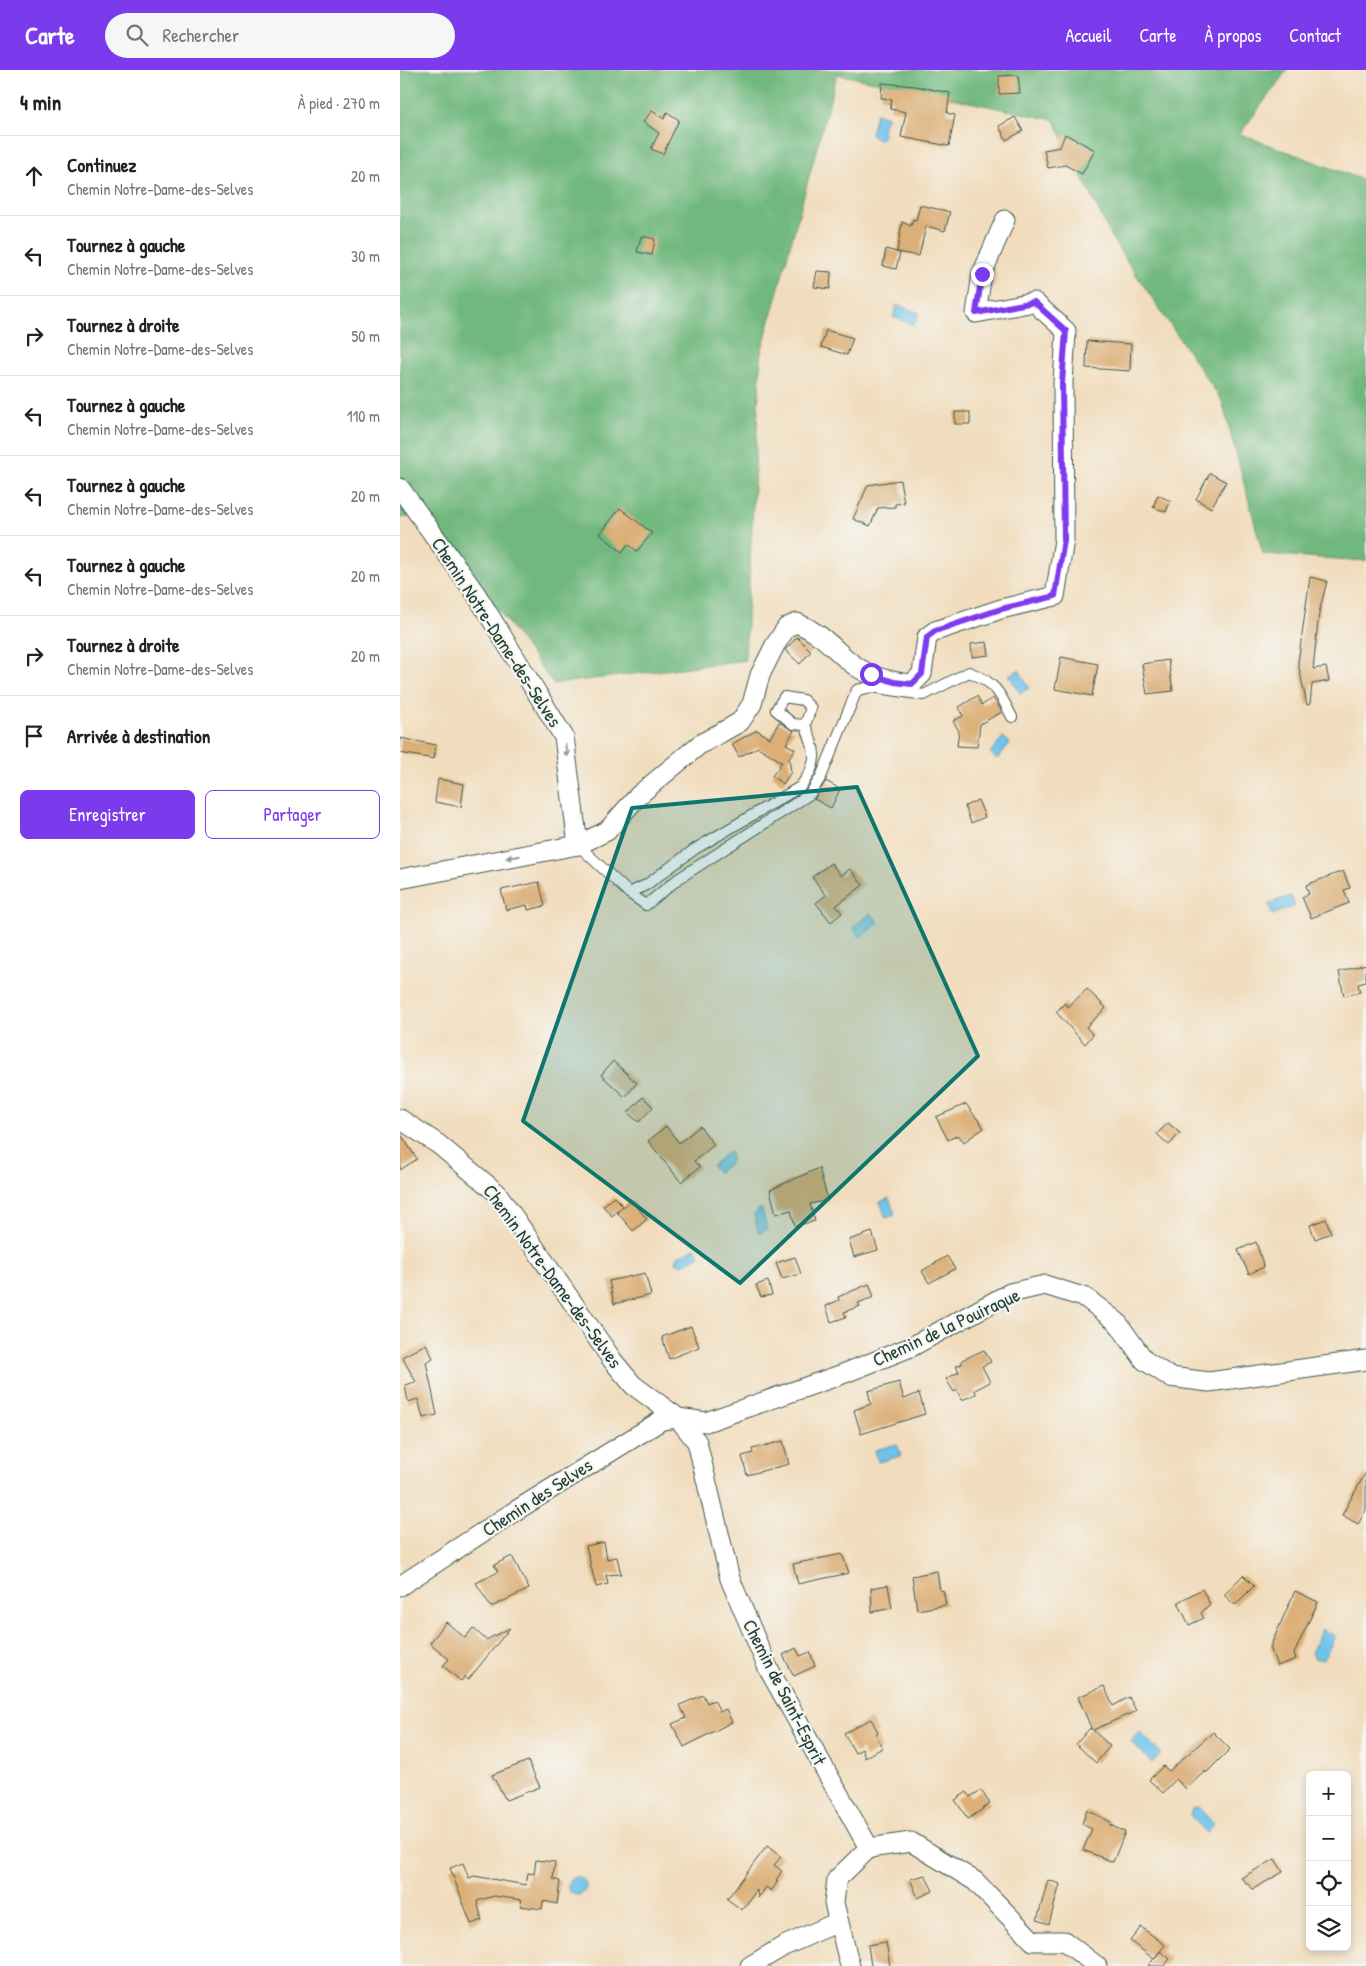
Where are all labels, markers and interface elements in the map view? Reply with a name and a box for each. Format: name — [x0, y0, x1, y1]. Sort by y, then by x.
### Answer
search box — [105, 13, 455, 58]
text: Carte — [25, 19, 75, 51]
icon: search — [123, 21, 151, 49]
text: Rechercher — [163, 22, 239, 48]
text: Accueil — [1065, 23, 1111, 48]
text: Carte — [1139, 23, 1177, 48]
text: À propos — [1205, 23, 1261, 48]
text: Contact — [1289, 23, 1341, 48]
text: 4 min — [20, 88, 61, 117]
text: À pied · 270 m — [298, 92, 380, 114]
text: Continuez — [67, 152, 136, 178]
icon: ahead — [20, 162, 48, 190]
text: 20 m — [351, 165, 380, 187]
text: Chemin Notre-Dame-des-Selves — [67, 178, 253, 200]
text: Tournez à gauche — [67, 232, 185, 258]
icon: left — [20, 242, 48, 270]
text: 30 m — [351, 245, 380, 267]
text: Chemin Notre-Dame-des-Selves — [67, 258, 253, 280]
route end — [971, 263, 994, 286]
text: Tournez à droite — [67, 312, 180, 338]
icon: right — [20, 322, 48, 350]
text: 50 m — [352, 325, 380, 347]
text: Chemin Notre-Dame-des-Selves — [67, 338, 253, 360]
text: Tournez à gauche — [67, 392, 185, 418]
icon: left — [20, 402, 48, 430]
text: 110 m — [347, 405, 380, 427]
text: Chemin Notre-Dame-des-Selves — [67, 418, 253, 440]
text: Tournez à gauche — [67, 472, 185, 498]
icon: left — [20, 482, 48, 510]
text: 20 m — [351, 485, 380, 507]
text: Chemin Notre-Dame-des-Selves — [67, 498, 253, 520]
street label: Chemin Notre-Dame-des-Selves — [426, 532, 568, 732]
text: Tournez à gauche — [67, 552, 185, 578]
icon: left — [20, 562, 48, 590]
text: 20 m — [351, 565, 380, 587]
text: Chemin Notre-Dame-des-Selves — [67, 578, 253, 600]
text: Tournez à droite — [67, 632, 180, 658]
icon: right — [20, 642, 48, 670]
text: 20 m — [351, 645, 380, 667]
text: Chemin Notre-Dame-des-Selves — [67, 658, 253, 680]
route start — [860, 663, 883, 686]
icon: arrive — [20, 722, 48, 750]
text: Arrivée à destination — [67, 723, 210, 749]
one-way arrow — [562, 742, 570, 758]
button: Enregistrer — [20, 790, 195, 839]
button: Partager — [205, 790, 380, 839]
one-way arrow — [505, 854, 521, 862]
street label: Chemin Notre-Dame-des-Selves — [477, 1179, 629, 1373]
street label: Chemin de la Pouiraque — [868, 1281, 1024, 1373]
street label: Chemin des Selves — [477, 1452, 597, 1542]
street label: Chemin de Saint-Esprit — [737, 1615, 833, 1770]
map controls — [1306, 1771, 1351, 1951]
button: + — [1306, 1771, 1351, 1816]
button: − — [1306, 1816, 1351, 1861]
button: locate — [1306, 1861, 1351, 1906]
button: layers — [1306, 1906, 1351, 1951]

